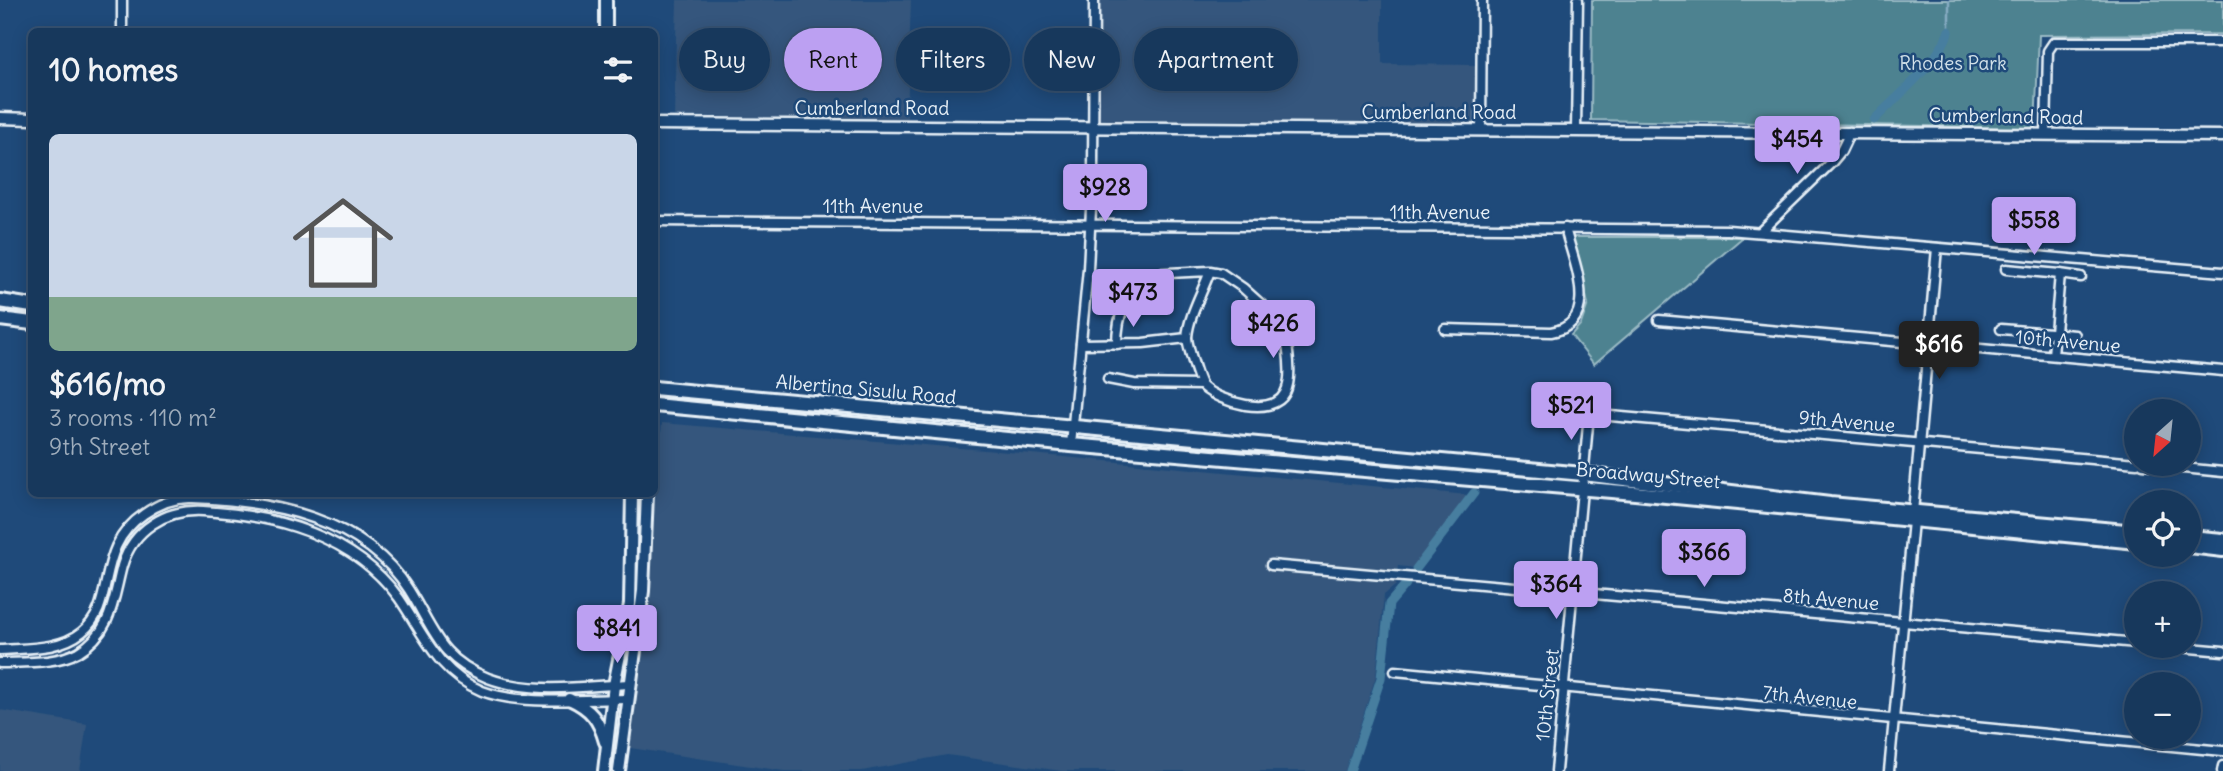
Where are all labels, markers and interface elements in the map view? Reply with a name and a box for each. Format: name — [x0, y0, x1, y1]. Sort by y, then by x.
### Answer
chip: Buy — [679, 28, 770, 91]
chip: Rent — [784, 28, 882, 91]
chip: Filters — [896, 28, 1010, 91]
chip: New — [1024, 28, 1120, 91]
chip: Apartment — [1134, 28, 1298, 91]
text: 10 homes — [49, 51, 178, 89]
icon: filters — [599, 51, 637, 89]
park label: Rhodes Park — [1899, 51, 2007, 75]
street label: Cumberland Road — [795, 96, 949, 120]
street label: Cumberland Road — [1362, 100, 1516, 124]
street label: Cumberland Road — [1928, 103, 2084, 129]
pin: $454 — [1756, 116, 1838, 176]
text: $454 — [1771, 124, 1823, 153]
pin: $928 — [1064, 164, 1146, 224]
text: $928 — [1079, 172, 1131, 201]
icon: home — [280, 180, 406, 306]
street label: 11th Avenue — [823, 194, 923, 218]
pin: $558 — [1993, 198, 2075, 257]
street label: 11th Avenue — [1390, 200, 1490, 224]
text: $558 — [2008, 205, 2060, 234]
pin: $473 — [1092, 270, 1174, 329]
text: $473 — [1108, 277, 1158, 306]
pin: $426 — [1232, 300, 1314, 360]
text: $426 — [1247, 308, 1299, 337]
pin: $616 — [1898, 322, 1980, 381]
street label: 10th Avenue — [2014, 324, 2122, 358]
text: $616 — [1915, 329, 1963, 358]
text: $616/mo — [49, 365, 166, 403]
street label: Albertina Sisulu Road — [775, 369, 957, 409]
pin: $521 — [1530, 382, 1612, 442]
text: $521 — [1547, 390, 1595, 419]
north arrow — [2124, 399, 2202, 476]
map controls — [2124, 399, 2201, 749]
text: 3 rooms · 110 m² — [49, 403, 217, 432]
street label: 9th Avenue — [1798, 405, 1896, 437]
text: 9th Street — [49, 432, 150, 461]
street label: Broadway Street — [1575, 457, 1721, 493]
button: locate — [2124, 490, 2201, 567]
pin: $366 — [1663, 530, 1745, 589]
text: $366 — [1678, 537, 1730, 566]
pin: $364 — [1515, 562, 1597, 621]
text: $364 — [1530, 569, 1582, 598]
button: + — [2124, 581, 2201, 658]
street label: 8th Avenue — [1782, 583, 1880, 615]
pin: $841 — [576, 606, 658, 665]
text: $841 — [593, 613, 641, 642]
street label: 10th Street — [1530, 648, 1564, 742]
button: − — [2124, 672, 2201, 749]
street label: 7th Avenue — [1762, 680, 1858, 714]

